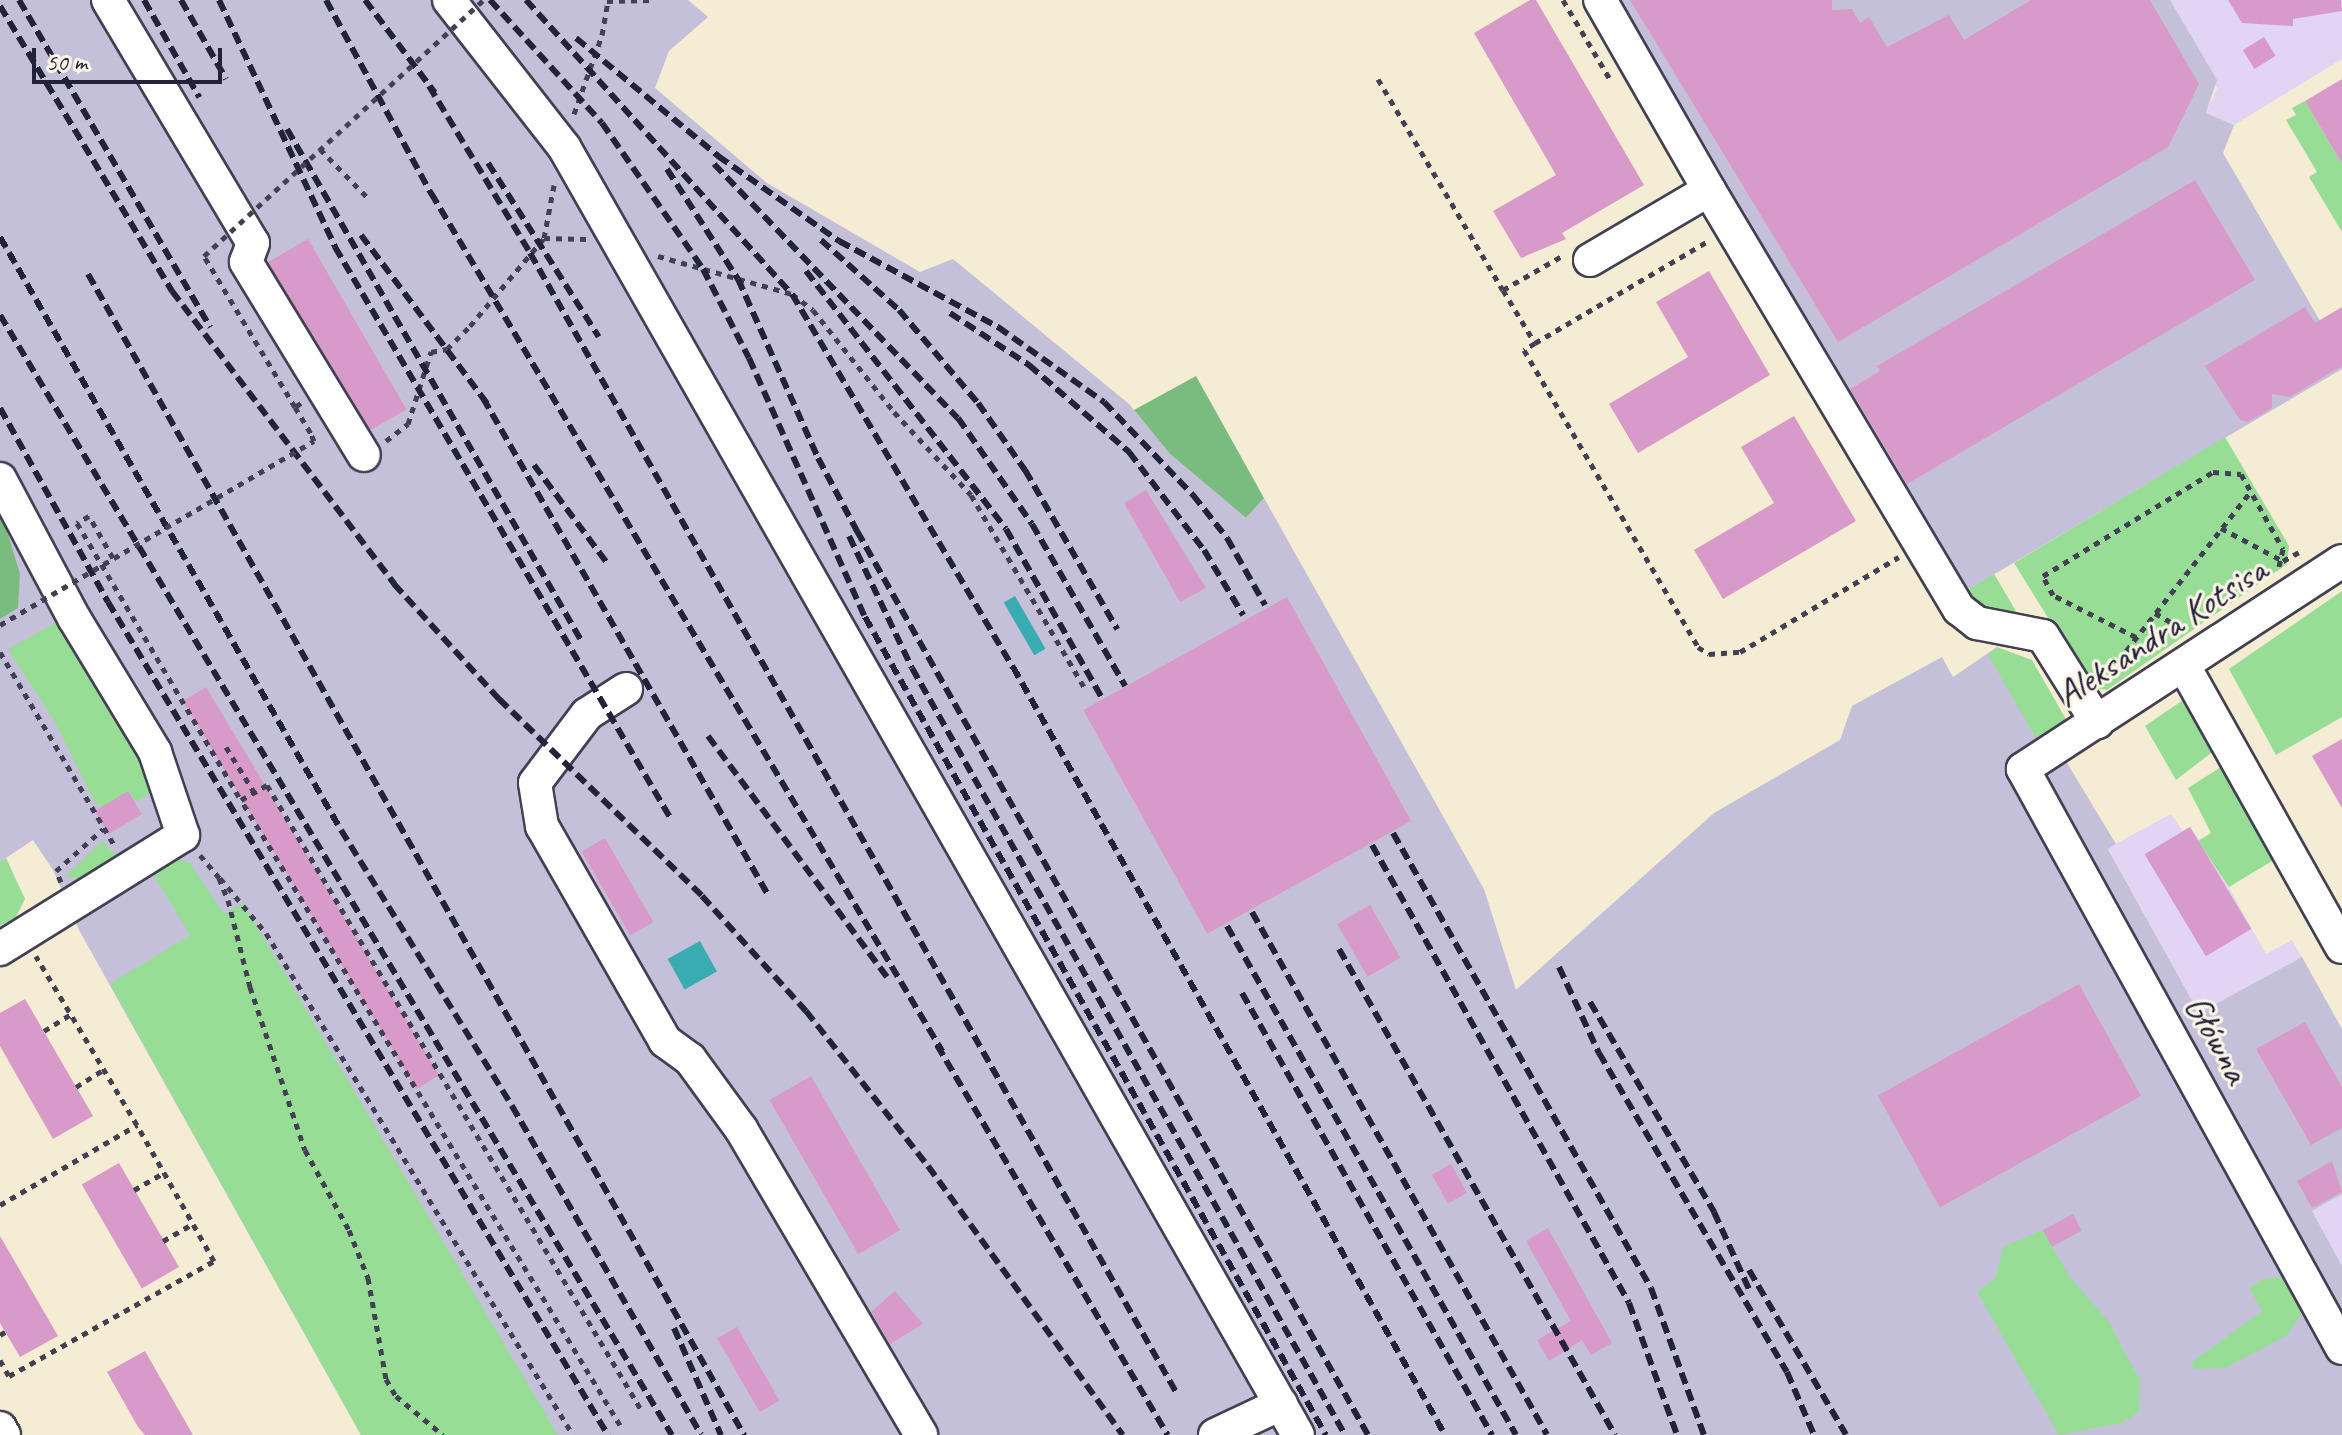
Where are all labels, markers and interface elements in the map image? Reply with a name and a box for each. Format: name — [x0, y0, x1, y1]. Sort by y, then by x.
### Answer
scale bar — [36, 32, 226, 82]
text: 50 m — [46, 47, 87, 77]
street label: Aleksandra Kotsisa — [2047, 547, 2275, 717]
street label: Główna — [2174, 987, 2260, 1091]

